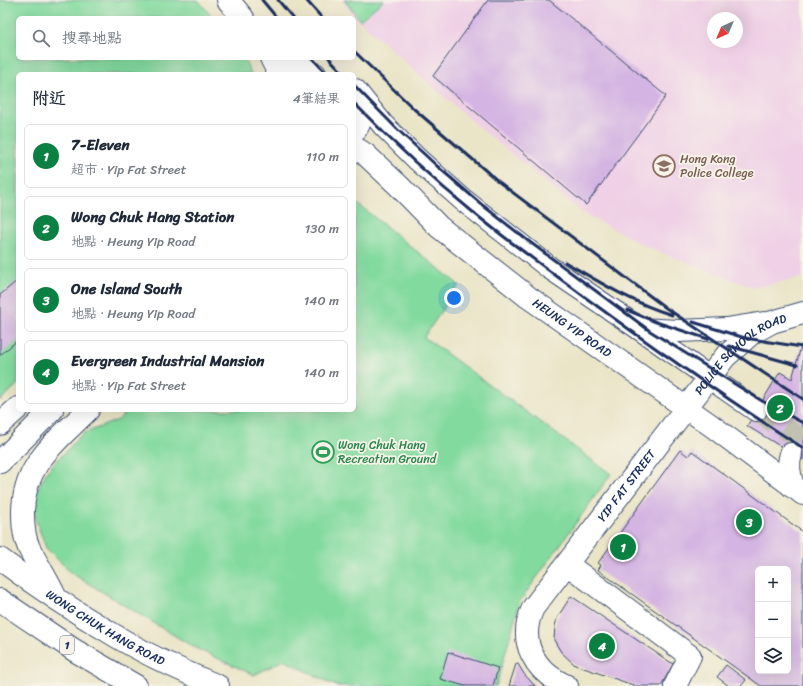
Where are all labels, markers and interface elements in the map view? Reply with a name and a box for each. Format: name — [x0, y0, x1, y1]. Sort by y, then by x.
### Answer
north arrow — [707, 12, 743, 48]
search box — [16, 16, 356, 60]
text: 搜尋地點 — [62, 25, 122, 51]
icon: search — [30, 27, 52, 49]
text: 附近 — [32, 83, 66, 113]
text: 4筆結果 — [293, 87, 340, 110]
text: 7-Eleven — [71, 132, 130, 158]
text: 1 — [43, 145, 49, 168]
text: 110 m — [306, 145, 339, 168]
place label: Hong Kong Police College — [680, 148, 754, 184]
school or university icon: Hong Kong Police College — [651, 153, 677, 179]
text: 超市 · Yip Fat Street — [71, 158, 186, 181]
text: Wong Chuk Hang Station — [71, 204, 234, 230]
text: 2 — [42, 217, 50, 240]
text: 130 m — [305, 217, 339, 240]
text: 地點 · Heung Yip Road — [71, 230, 195, 253]
text: One Island South — [71, 276, 182, 302]
your location — [444, 288, 464, 308]
text: 3 — [42, 289, 50, 312]
text: 140 m — [304, 289, 339, 312]
street label: HEUNG YIP ROAD — [528, 292, 617, 364]
text: 地點 · Heung Yip Road — [71, 302, 195, 325]
street label: POLICE SCHOOL ROAD — [688, 307, 789, 400]
text: Evergreen Industrial Mansion — [71, 348, 264, 374]
text: 4 — [42, 361, 50, 384]
text: 140 m — [304, 361, 339, 384]
text: 地點 · Yip Fat Street — [71, 374, 186, 397]
pin: 2 — [767, 393, 793, 423]
place label: Wong Chuk Hang Recreation Ground — [338, 434, 438, 470]
sports icon: Wong Chuk Hang Recreation Ground — [310, 439, 336, 465]
street label: YIP FAT STREET — [592, 444, 662, 527]
pin: 3 — [736, 507, 762, 537]
pin: 1 — [610, 532, 636, 562]
map controls — [755, 566, 791, 674]
button: + — [755, 566, 791, 602]
street label: WONG CHUK HANG ROAD — [41, 584, 170, 672]
button: − — [755, 602, 791, 638]
pin: 4 — [589, 631, 615, 661]
road number: 1 — [60, 636, 74, 654]
button: layers — [755, 638, 791, 674]

